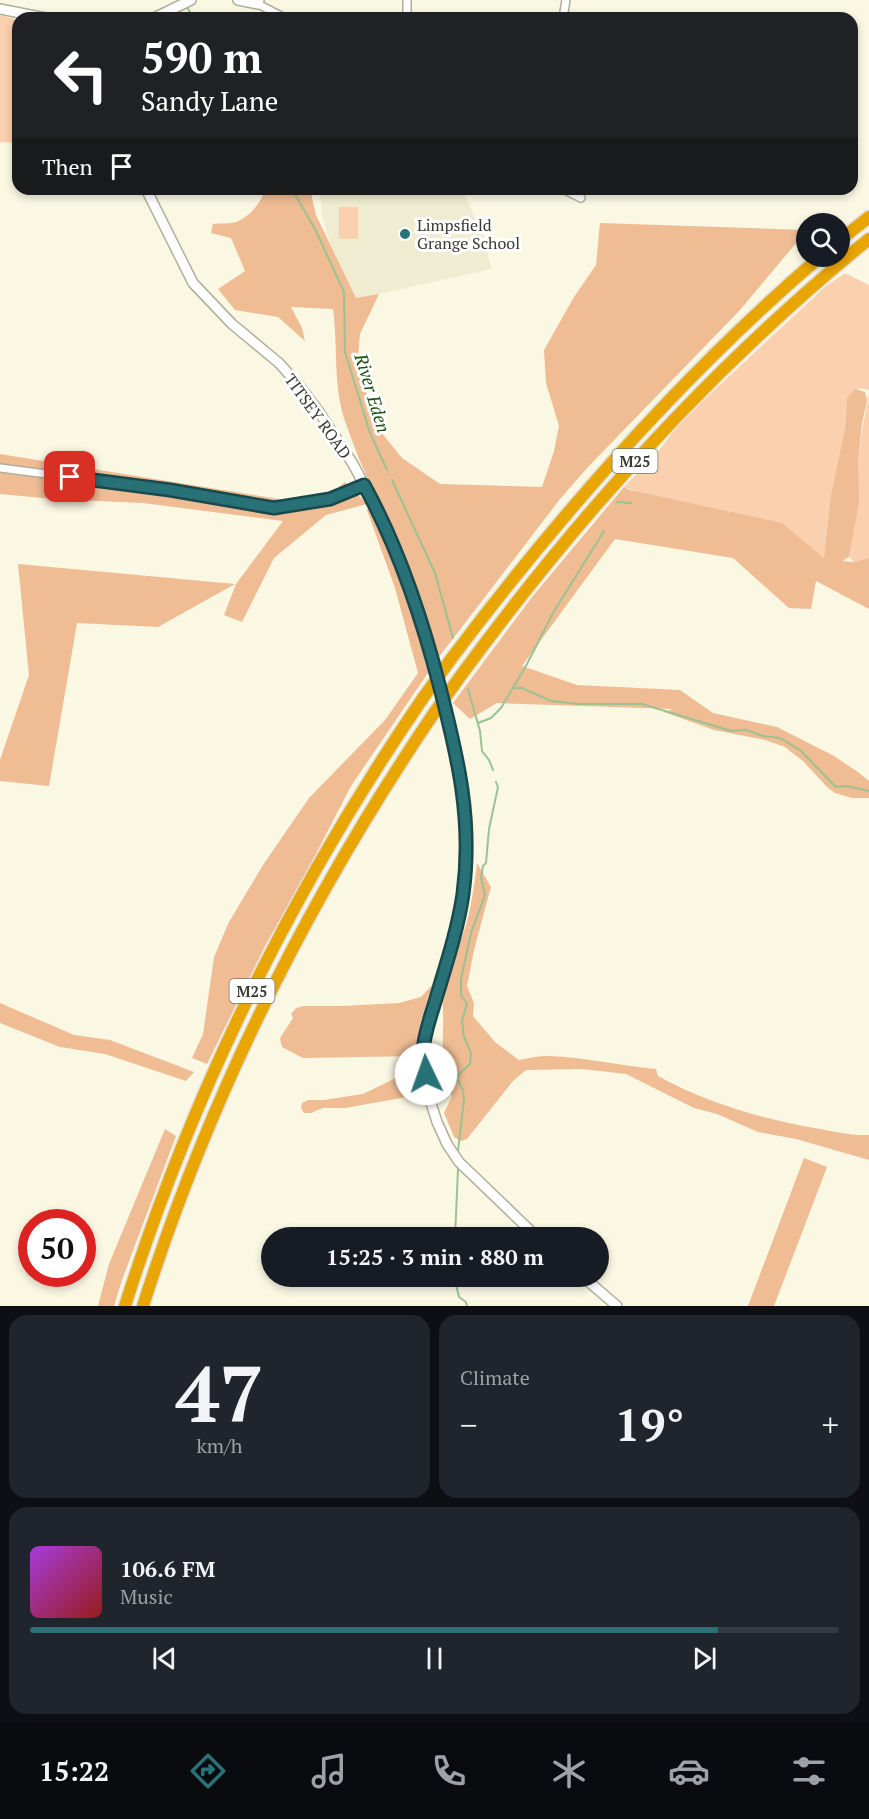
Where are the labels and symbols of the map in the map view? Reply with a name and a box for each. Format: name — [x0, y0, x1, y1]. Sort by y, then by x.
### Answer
place label: Limpsfield Grange School — [417, 214, 520, 254]
marker: Limpsfield Grange School — [398, 227, 412, 241]
water label: River Eden — [349, 350, 396, 436]
street label: TITSEY ROAD — [280, 369, 356, 463]
road number: M25 — [612, 449, 658, 473]
pin — [44, 451, 95, 502]
road number: M25 — [230, 979, 274, 1003]
position arrow — [394, 1042, 458, 1106]
speed limit sign: 50 — [18, 1209, 96, 1287]

